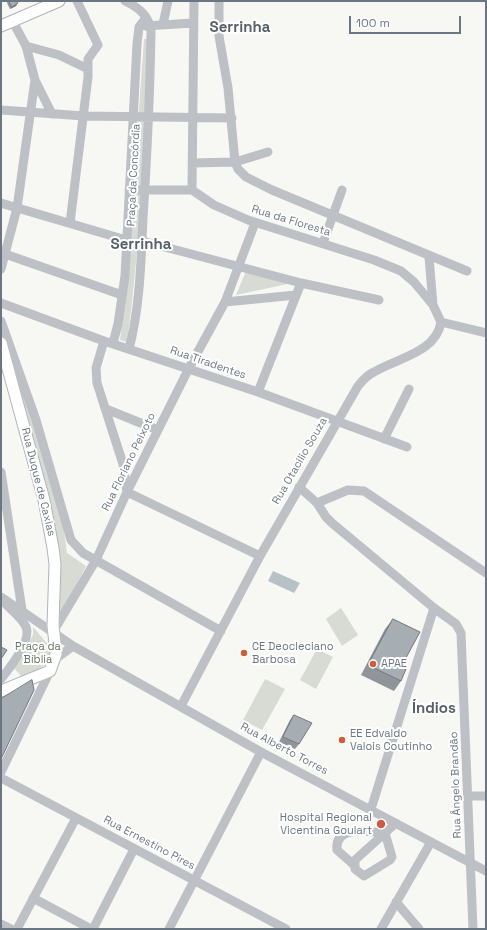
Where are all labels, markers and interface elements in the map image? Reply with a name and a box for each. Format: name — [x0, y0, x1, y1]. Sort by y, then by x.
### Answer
scale bar — [351, 8, 463, 34]
text: 100 m — [356, 15, 390, 31]
district label: Serrinha — [210, 19, 270, 37]
street label: Praça da Concórdia — [125, 123, 143, 227]
street label: Rua da Floresta — [250, 203, 332, 239]
district label: Serrinha — [111, 236, 171, 254]
street label: Rua Tiradentes — [168, 344, 248, 382]
street label: Rua Floriano Peixoto — [99, 411, 159, 513]
street label: Rua Otacilio Souza — [270, 415, 330, 507]
street label: Rua Duque de Caxias — [18, 426, 58, 538]
park label: Praça da Bíblia — [15, 640, 61, 666]
place label: CE Deocleciano Barbosa — [252, 640, 334, 666]
marker: CE Deocleciano Barbosa — [239, 648, 249, 658]
place label: APAE — [381, 657, 407, 671]
marker: APAE — [368, 659, 378, 669]
district label: Índios — [412, 700, 456, 718]
street label: Rua Alberto Torres — [238, 720, 330, 778]
place label: EE Edvaldo Valois Coutinho — [350, 727, 432, 753]
street label: Rua Ângelo Brandão — [448, 731, 464, 839]
marker: EE Edvaldo Valois Coutinho — [337, 735, 347, 745]
place label: Hospital Regional Vicentina Goulart — [280, 811, 372, 837]
street label: Rua Ernestino Pires — [101, 813, 197, 873]
marker: Hospital Regional Vicentina Goulart — [375, 818, 387, 830]

